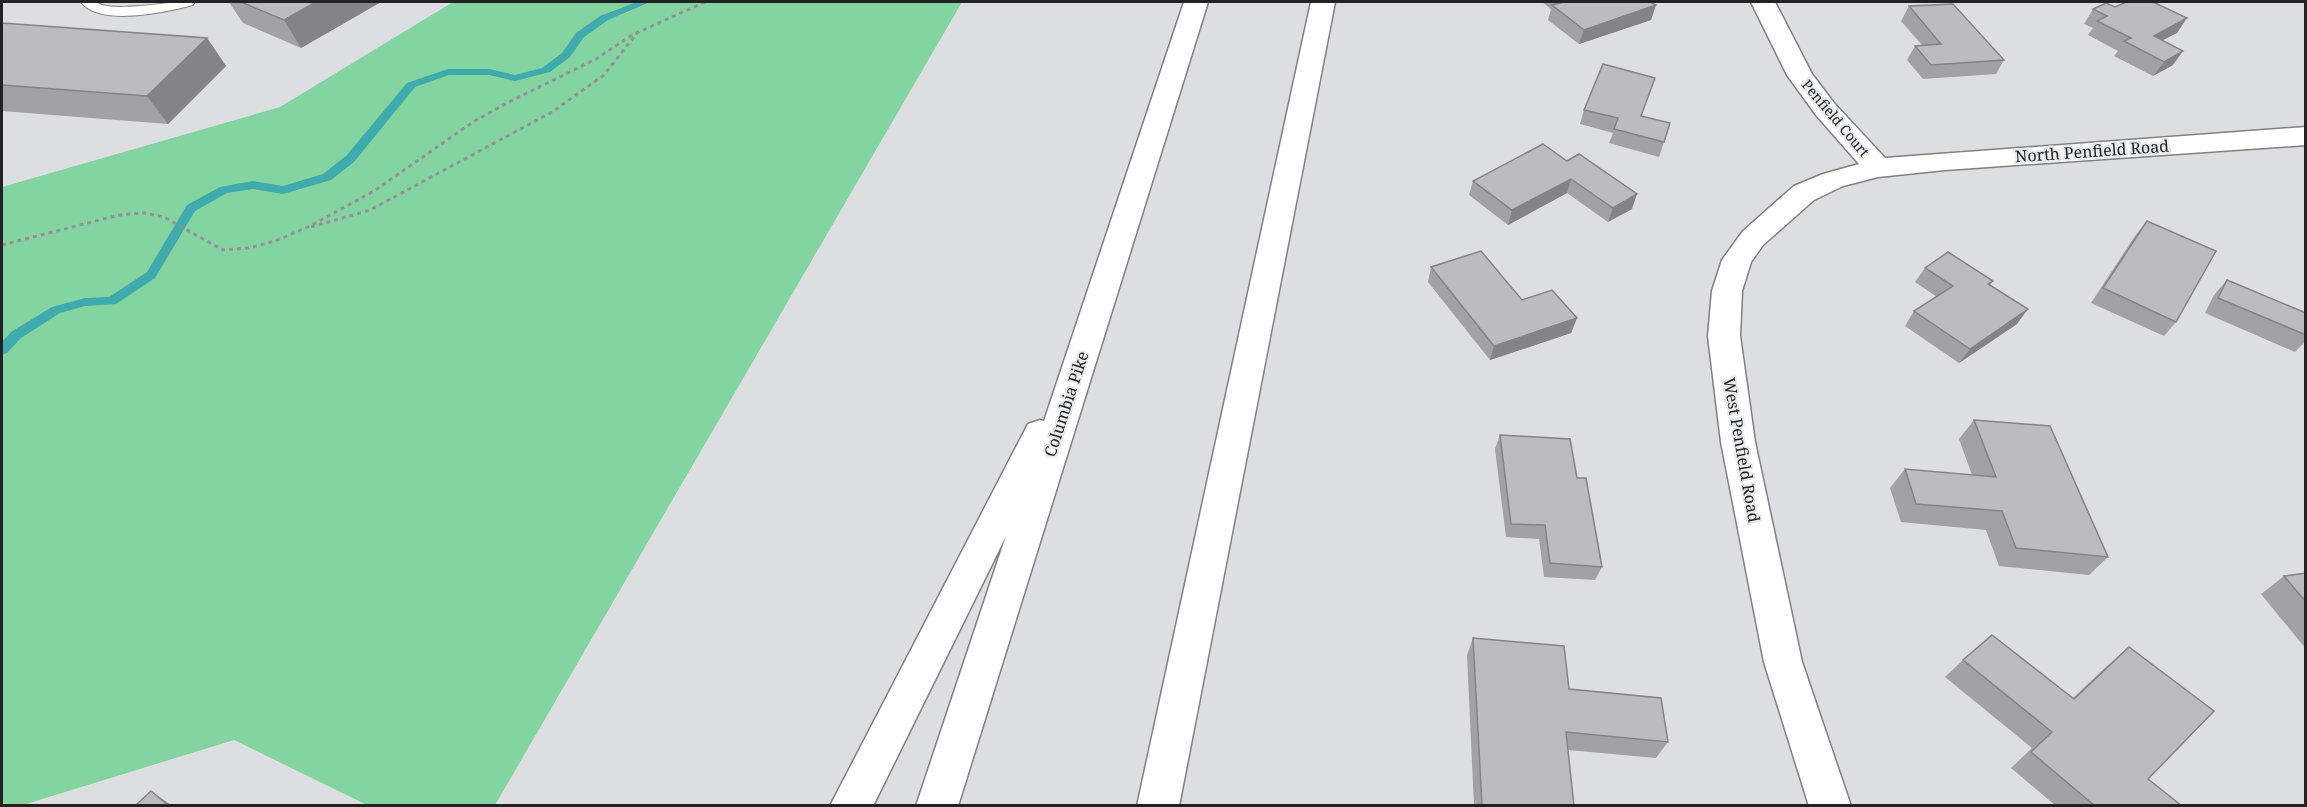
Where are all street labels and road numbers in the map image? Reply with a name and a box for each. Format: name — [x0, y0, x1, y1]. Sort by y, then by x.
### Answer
street label: Penfield Court — [1798, 75, 1874, 161]
street label: North Penfield Road — [2014, 135, 2170, 167]
street label: Columbia Pike — [1039, 348, 1093, 460]
street label: West Penfield Road — [1718, 376, 1766, 524]

